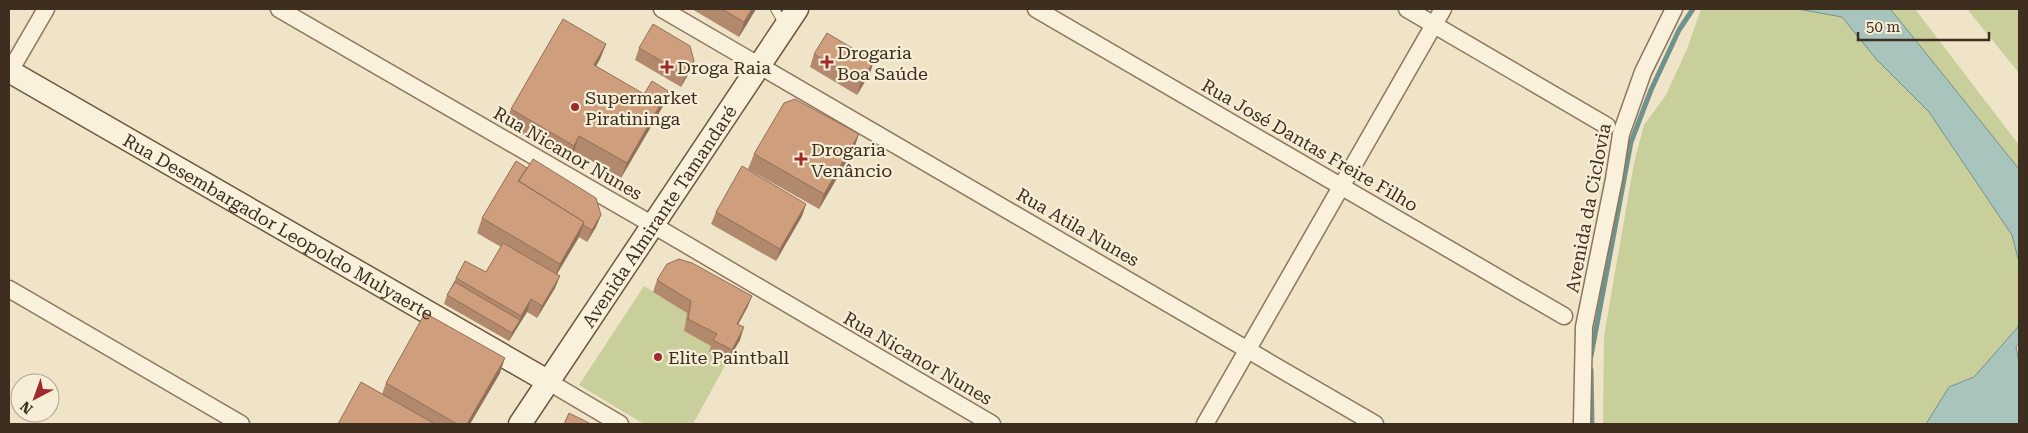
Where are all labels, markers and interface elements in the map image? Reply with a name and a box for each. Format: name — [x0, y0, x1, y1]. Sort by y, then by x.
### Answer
scale bar — [1858, 10, 1989, 42]
text: 50 m — [1866, 18, 1901, 36]
place label: Drogaria Boa Saúde — [837, 42, 928, 84]
marker: Drogaria Boa Saúde — [821, 56, 833, 68]
place label: Droga Raia — [677, 57, 771, 78]
marker: Droga Raia — [661, 61, 673, 73]
street label: Rua José Dantas Freire Filho — [1198, 74, 1422, 216]
place label: Supermarket Piratininga — [585, 87, 698, 129]
marker: Supermarket Piratininga — [569, 101, 581, 113]
street label: Avenida Almirante Tamandaré — [577, 101, 740, 331]
street label: Rua Nicanor Nunes — [490, 102, 646, 204]
street label: Avenida da Ciclovia — [1561, 121, 1615, 294]
street label: Rua Desembargador Leopoldo Mulyaerte — [120, 129, 437, 324]
place label: Drogaria Venâncio — [811, 139, 892, 181]
marker: Drogaria Venâncio — [795, 153, 807, 165]
street label: Rua Atila Nunes — [1013, 183, 1143, 271]
street label: Rua Nicanor Nunes — [840, 307, 996, 409]
place label: Elite Paintball — [668, 347, 789, 368]
marker: Elite Paintball — [652, 351, 664, 363]
north arrow — [10, 373, 60, 423]
text: N — [17, 398, 36, 417]

